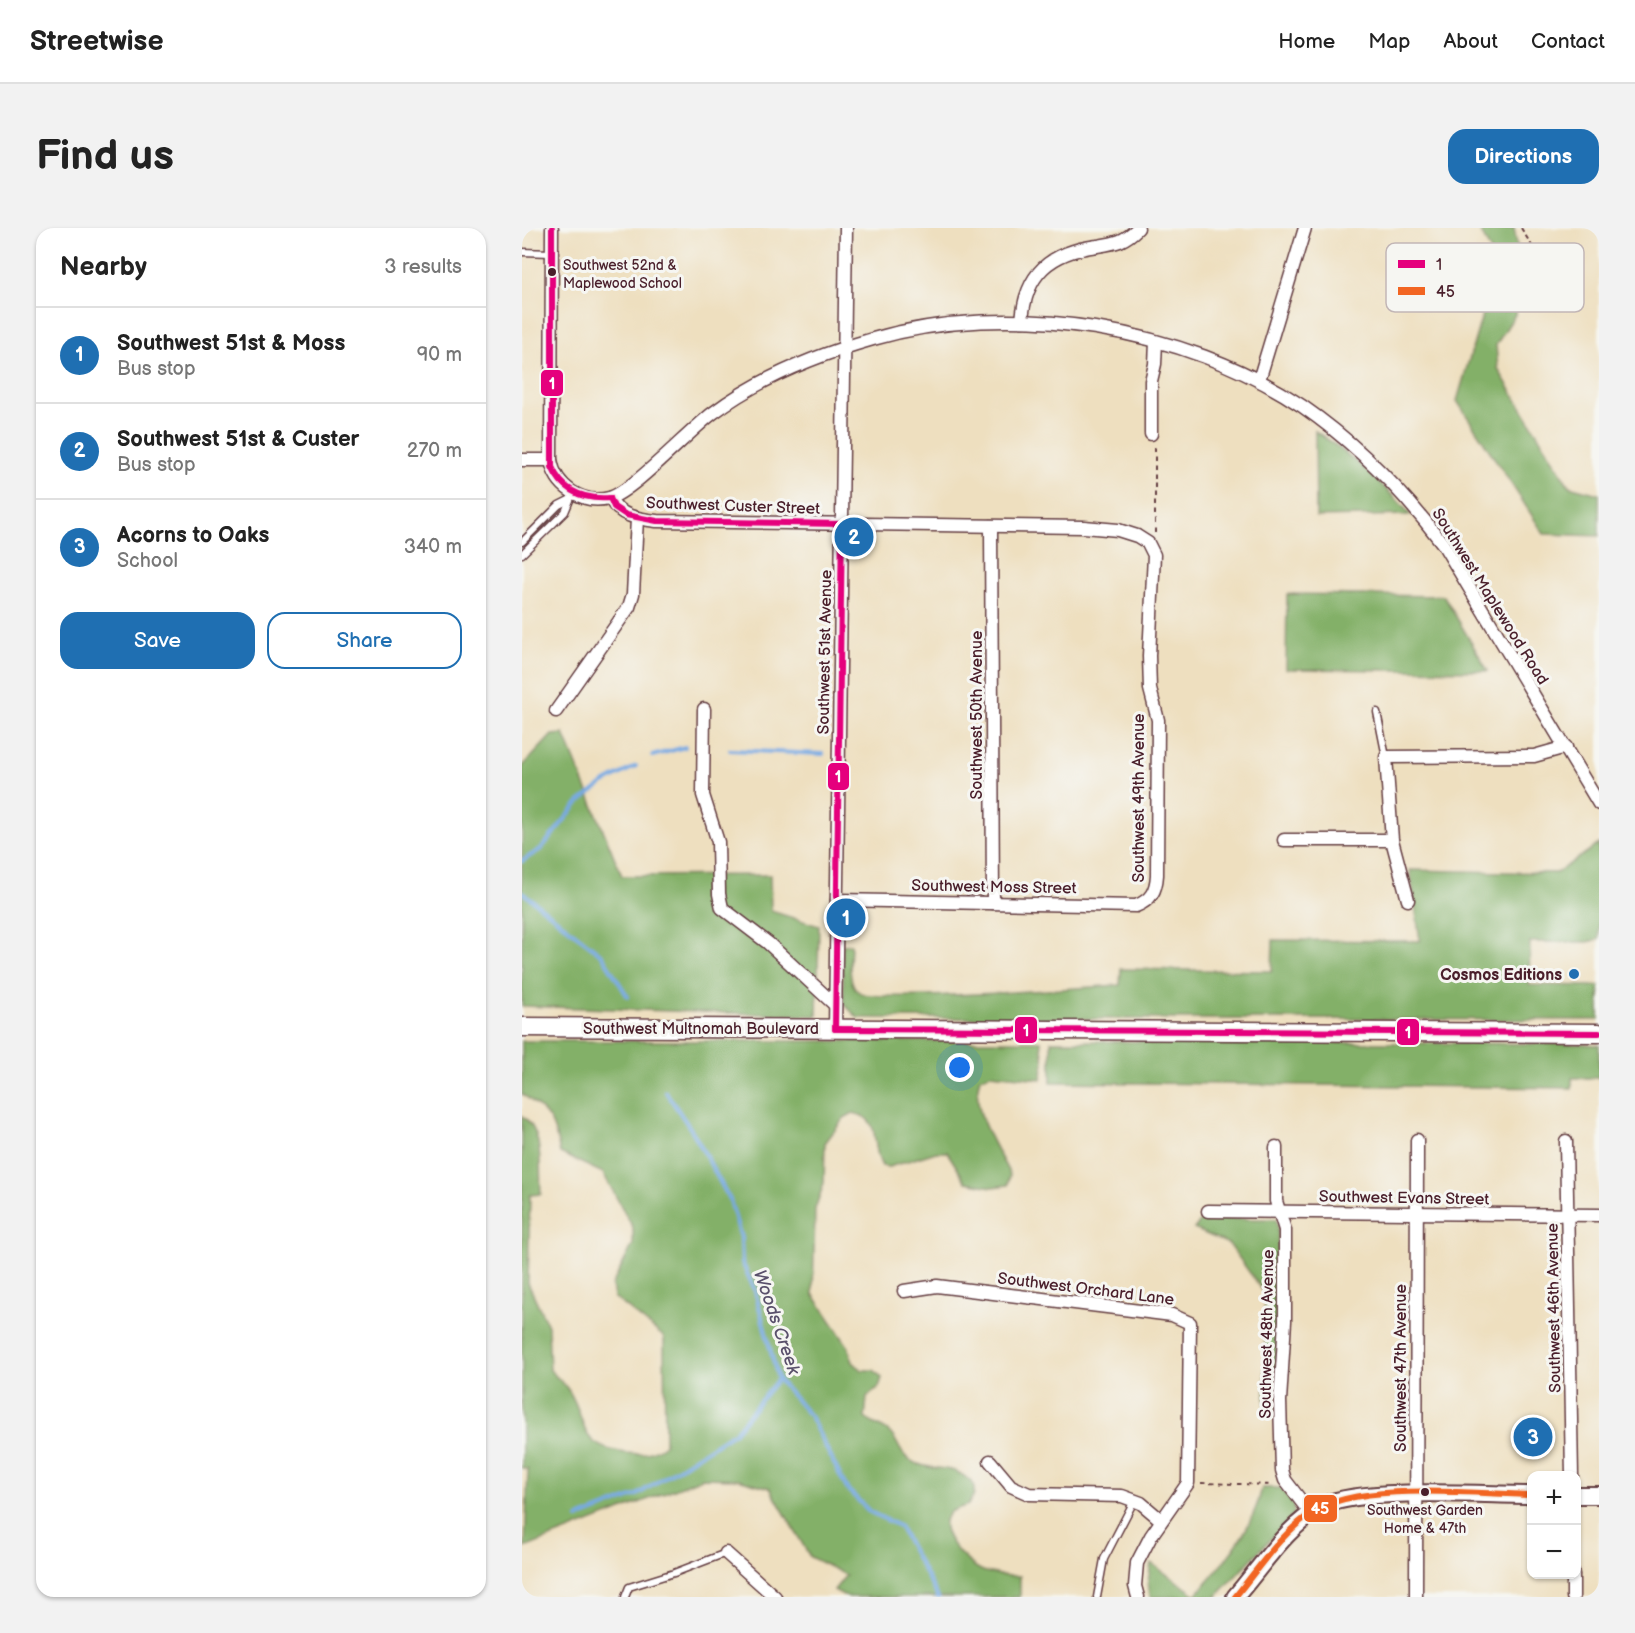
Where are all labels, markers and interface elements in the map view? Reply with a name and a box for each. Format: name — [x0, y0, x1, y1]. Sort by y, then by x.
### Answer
text: Streetwise — [30, 25, 163, 58]
text: Home — [1278, 29, 1335, 54]
text: Map — [1368, 29, 1410, 54]
text: About — [1443, 29, 1498, 54]
text: Contact — [1531, 29, 1605, 54]
button: Directions — [1448, 129, 1599, 184]
text: Find us — [36, 131, 174, 182]
legend — [1386, 243, 1584, 312]
text: Nearby — [60, 252, 147, 283]
text: 3 results — [384, 255, 462, 279]
text: 1 — [1436, 256, 1442, 275]
place label: Southwest 52nd & Maplewood School — [563, 257, 682, 292]
marker: Southwest 52nd & Maplewood School — [546, 266, 558, 278]
text: 45 — [1436, 283, 1455, 302]
text: Southwest 51st & Moss — [117, 330, 345, 357]
text: 1 — [75, 343, 84, 367]
text: 90 m — [417, 343, 462, 367]
text: Bus stop — [117, 357, 196, 381]
line badge: 1 — [540, 369, 564, 397]
text: 1 — [549, 375, 555, 394]
text: Southwest 51st & Custer — [117, 426, 359, 453]
text: 2 — [74, 439, 85, 463]
text: 270 m — [407, 439, 462, 463]
text: Bus stop — [117, 453, 196, 477]
street label: Southwest Custer Street — [646, 494, 820, 519]
street label: Southwest Maplewood Road — [1427, 505, 1552, 689]
pin: 2 — [834, 514, 874, 560]
text: Acorns to Oaks — [117, 522, 269, 549]
text: 3 — [74, 535, 85, 559]
text: 340 m — [404, 535, 462, 559]
text: School — [117, 549, 178, 573]
street label: Southwest 51st Avenue — [815, 569, 836, 734]
button: Save — [60, 612, 255, 669]
button: Share — [267, 612, 462, 669]
street label: Southwest 50th Avenue — [968, 630, 987, 799]
street label: Southwest 49th Avenue — [1130, 713, 1149, 883]
line badge: 1 — [827, 762, 850, 791]
text: 1 — [835, 768, 841, 787]
street label: Southwest Moss Street — [911, 877, 1077, 898]
pin: 1 — [826, 896, 866, 940]
place label: Cosmos Editions — [1440, 966, 1562, 985]
marker: Cosmos Editions — [1567, 967, 1581, 981]
line badge: 1 — [1014, 1016, 1038, 1044]
line badge: 1 — [1396, 1018, 1420, 1046]
street label: Southwest Multnomah Boulevard — [583, 1020, 819, 1039]
text: 1 — [1023, 1022, 1029, 1041]
text: 1 — [1405, 1024, 1411, 1043]
your location — [945, 1053, 974, 1082]
street label: Southwest Evans Street — [1319, 1188, 1489, 1209]
street label: Southwest 46th Avenue — [1544, 1222, 1565, 1393]
street label: Southwest 48th Avenue — [1257, 1249, 1278, 1419]
water label: Woods Creek — [749, 1267, 805, 1378]
street label: Southwest Orchard Lane — [996, 1269, 1176, 1310]
street label: Southwest 47th Avenue — [1392, 1284, 1411, 1452]
pin: 3 — [1514, 1414, 1552, 1460]
map controls — [1527, 1471, 1581, 1579]
button: + — [1527, 1471, 1581, 1525]
marker: Southwest Garden Home & 47th — [1419, 1486, 1431, 1498]
line badge: 45 — [1303, 1494, 1338, 1523]
text: 45 — [1311, 1500, 1329, 1519]
place label: Southwest Garden Home & 47th — [1367, 1502, 1483, 1537]
button: − — [1527, 1525, 1581, 1579]

